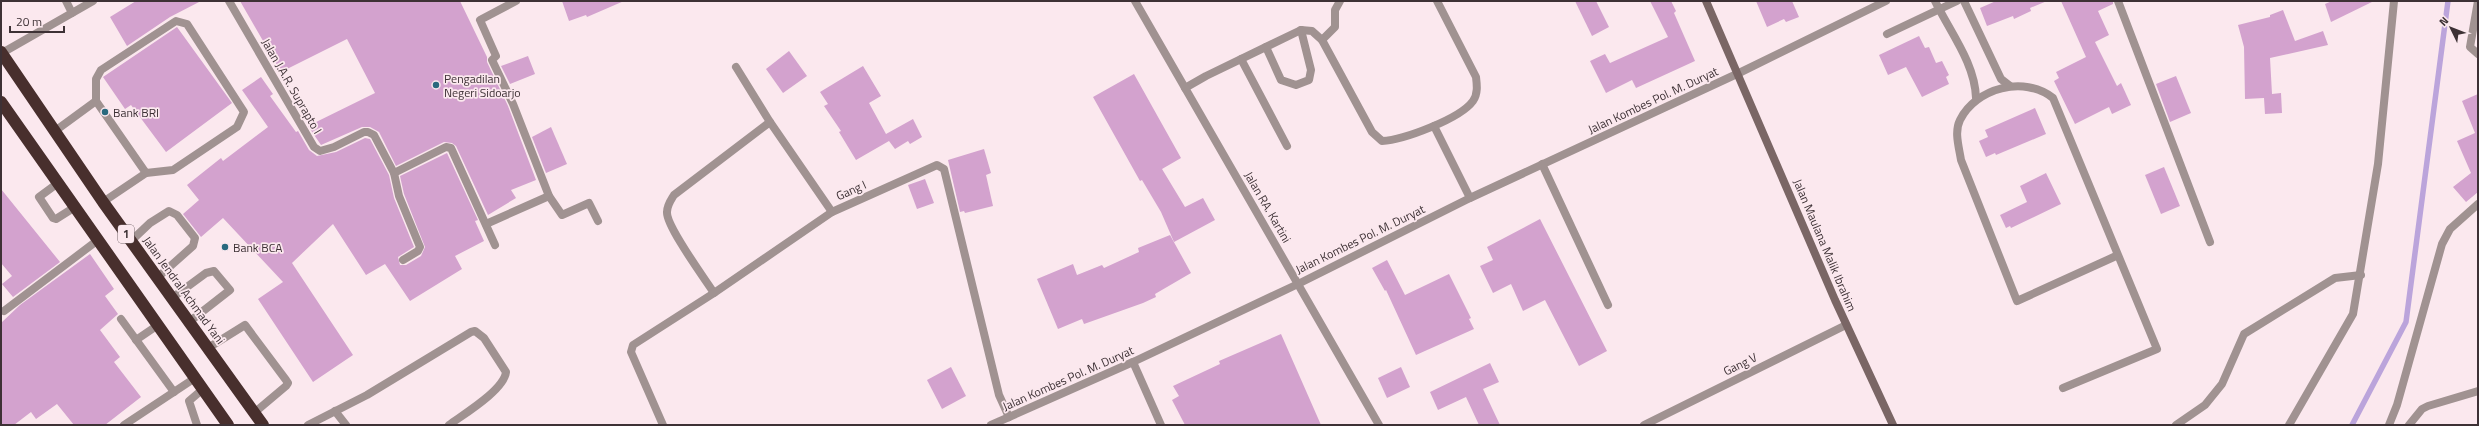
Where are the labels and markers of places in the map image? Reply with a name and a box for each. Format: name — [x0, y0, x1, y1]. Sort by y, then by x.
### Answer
place label: Pengadilan Negeri Sidoarjo — [444, 69, 521, 102]
marker: Pengadilan Negeri Sidoarjo — [431, 80, 441, 90]
place label: Bank BRI — [113, 103, 159, 122]
marker: Bank BRI — [100, 107, 110, 117]
place label: Bank BCA — [233, 238, 282, 257]
marker: Bank BCA — [220, 242, 230, 252]

